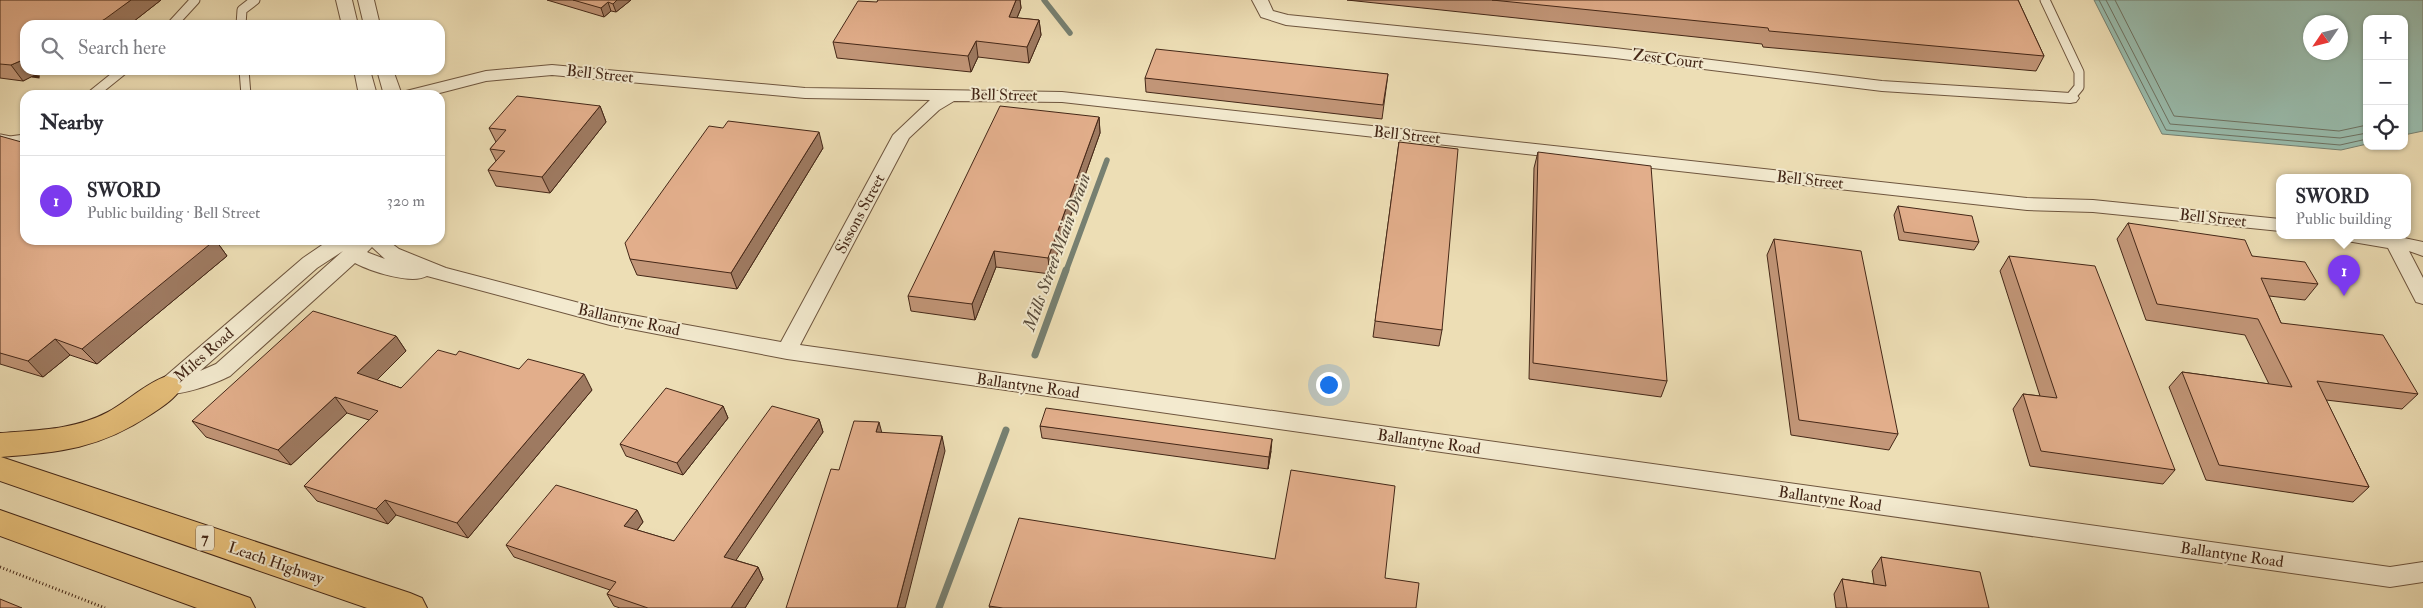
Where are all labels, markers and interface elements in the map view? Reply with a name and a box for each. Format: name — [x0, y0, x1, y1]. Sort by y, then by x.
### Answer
north arrow — [2303, 15, 2348, 60]
map controls — [2363, 15, 2408, 150]
button: + — [2363, 15, 2408, 60]
search box — [20, 20, 445, 75]
icon: search — [38, 34, 66, 62]
text: Search here — [78, 36, 166, 60]
street label: Zest Court — [1631, 45, 1705, 73]
button: − — [2363, 60, 2408, 105]
street label: Bell Street — [565, 61, 635, 87]
street label: Bell Street — [970, 84, 1038, 106]
button: locate — [2363, 105, 2408, 150]
text: Nearby — [40, 109, 103, 136]
street label: Bell Street — [1372, 122, 1442, 148]
street label: Bell Street — [1775, 167, 1845, 193]
water label: Mills Street Main Drain — [1018, 170, 1096, 335]
street label: Sissons Street — [831, 171, 889, 257]
popup — [2276, 174, 2411, 239]
text: SWORD — [87, 179, 161, 203]
text: SWORD — [2295, 185, 2369, 209]
text: 1 — [53, 191, 59, 211]
text: 320 m — [387, 191, 425, 211]
text: Public building · Bell Street — [87, 203, 260, 223]
street label: Bell Street — [2178, 205, 2248, 231]
text: Public building — [2295, 209, 2392, 229]
pin: 1 — [2328, 255, 2360, 296]
street label: Ballantyne Road — [576, 299, 682, 341]
street label: Miles Road — [170, 324, 238, 386]
street label: Ballantyne Road — [975, 369, 1081, 403]
your location — [1316, 372, 1342, 398]
street label: Ballantyne Road — [1376, 425, 1482, 459]
street label: Ballantyne Road — [1777, 482, 1883, 516]
road number: 7 — [196, 526, 214, 550]
street label: Leach Highway — [226, 537, 327, 589]
street label: Ballantyne Road — [2179, 538, 2285, 572]

